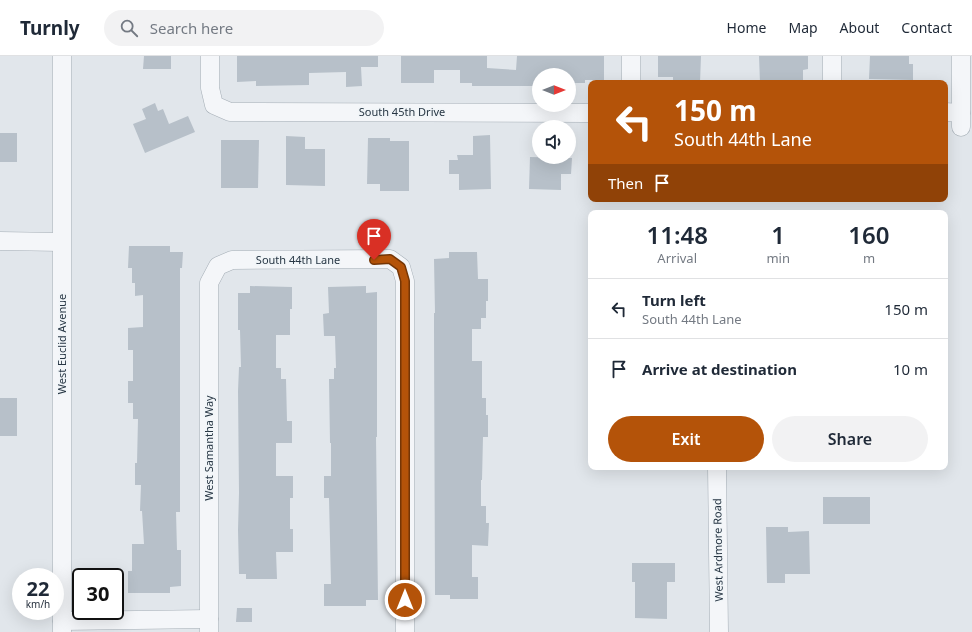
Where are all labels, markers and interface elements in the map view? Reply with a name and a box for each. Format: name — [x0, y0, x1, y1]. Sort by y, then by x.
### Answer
search box — [104, 10, 384, 46]
text: Turnly — [20, 15, 80, 41]
icon: search — [118, 17, 140, 39]
text: Search here — [150, 18, 233, 38]
text: Home — [727, 18, 766, 37]
text: Map — [788, 18, 818, 37]
text: About — [840, 18, 879, 37]
text: Contact — [901, 18, 952, 37]
north arrow — [532, 68, 576, 112]
map controls — [532, 68, 576, 164]
text: 150 m — [674, 91, 757, 129]
icon: left — [608, 96, 660, 148]
street label: South 45th Drive — [359, 104, 445, 119]
button: sound — [532, 120, 576, 164]
text: South 44th Lane — [674, 127, 812, 151]
icon: arrive — [651, 172, 673, 194]
text: Then — [608, 173, 643, 193]
text: 11:48 — [646, 218, 708, 251]
text: 1 — [771, 218, 785, 251]
text: 160 — [848, 218, 890, 251]
pin — [357, 219, 391, 260]
icon: arrive — [363, 225, 385, 247]
text: Arrival — [657, 249, 697, 267]
text: min — [766, 249, 790, 267]
text: m — [863, 249, 875, 267]
street label: South 44th Lane — [256, 252, 340, 267]
text: Turn left — [642, 290, 706, 310]
street label: West Euclid Avenue — [54, 294, 69, 394]
icon: left — [608, 298, 630, 320]
text: 150 m — [884, 299, 928, 319]
text: South 44th Lane — [642, 310, 742, 328]
icon: arrive — [608, 358, 630, 380]
text: Arrive at destination — [642, 359, 797, 379]
text: 10 m — [893, 359, 928, 379]
street label: West Samantha Way — [201, 395, 216, 501]
button: Exit — [608, 416, 764, 462]
button: Share — [772, 416, 928, 462]
street label: West Ardmore Road — [709, 498, 726, 602]
speed limit sign: 30 — [72, 568, 124, 620]
text: 22 — [27, 575, 49, 602]
position arrow — [384, 579, 426, 621]
text: km/h — [26, 597, 50, 611]

